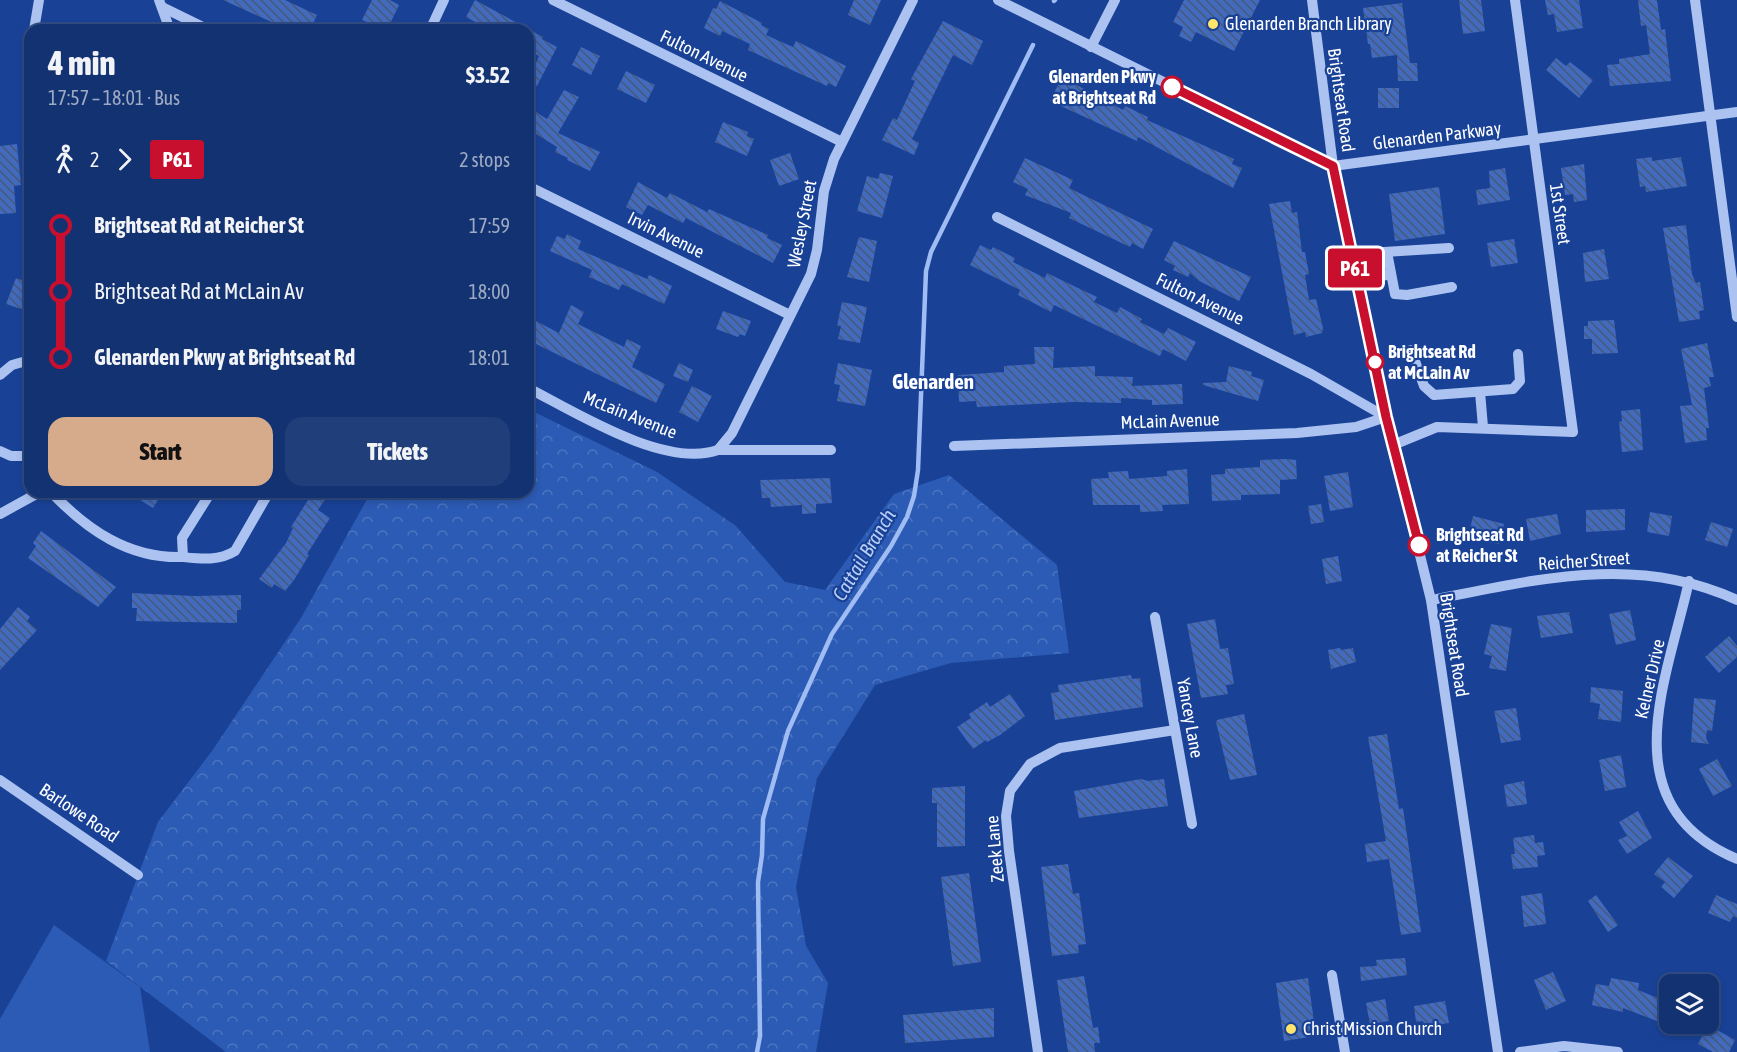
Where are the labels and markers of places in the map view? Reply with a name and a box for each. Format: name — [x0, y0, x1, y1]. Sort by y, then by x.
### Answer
place label: Glenarden Branch Library — [1225, 13, 1392, 34]
marker: Glenarden Branch Library — [1206, 17, 1220, 31]
place label: Glenarden Pkwy at Brightseat Rd — [1048, 66, 1157, 108]
marker: Glenarden Pkwy at Brightseat Rd — [1161, 76, 1183, 98]
place label: Brightseat Rd at McLain Av — [1388, 341, 1476, 383]
marker: Brightseat Rd at McLain Av — [1366, 353, 1384, 371]
place label: Brightseat Rd at Reicher St — [1436, 524, 1524, 566]
marker: Brightseat Rd at Reicher St — [1408, 534, 1430, 556]
place label: Christ Mission Church — [1303, 1018, 1442, 1039]
marker: Christ Mission Church — [1284, 1022, 1298, 1036]

